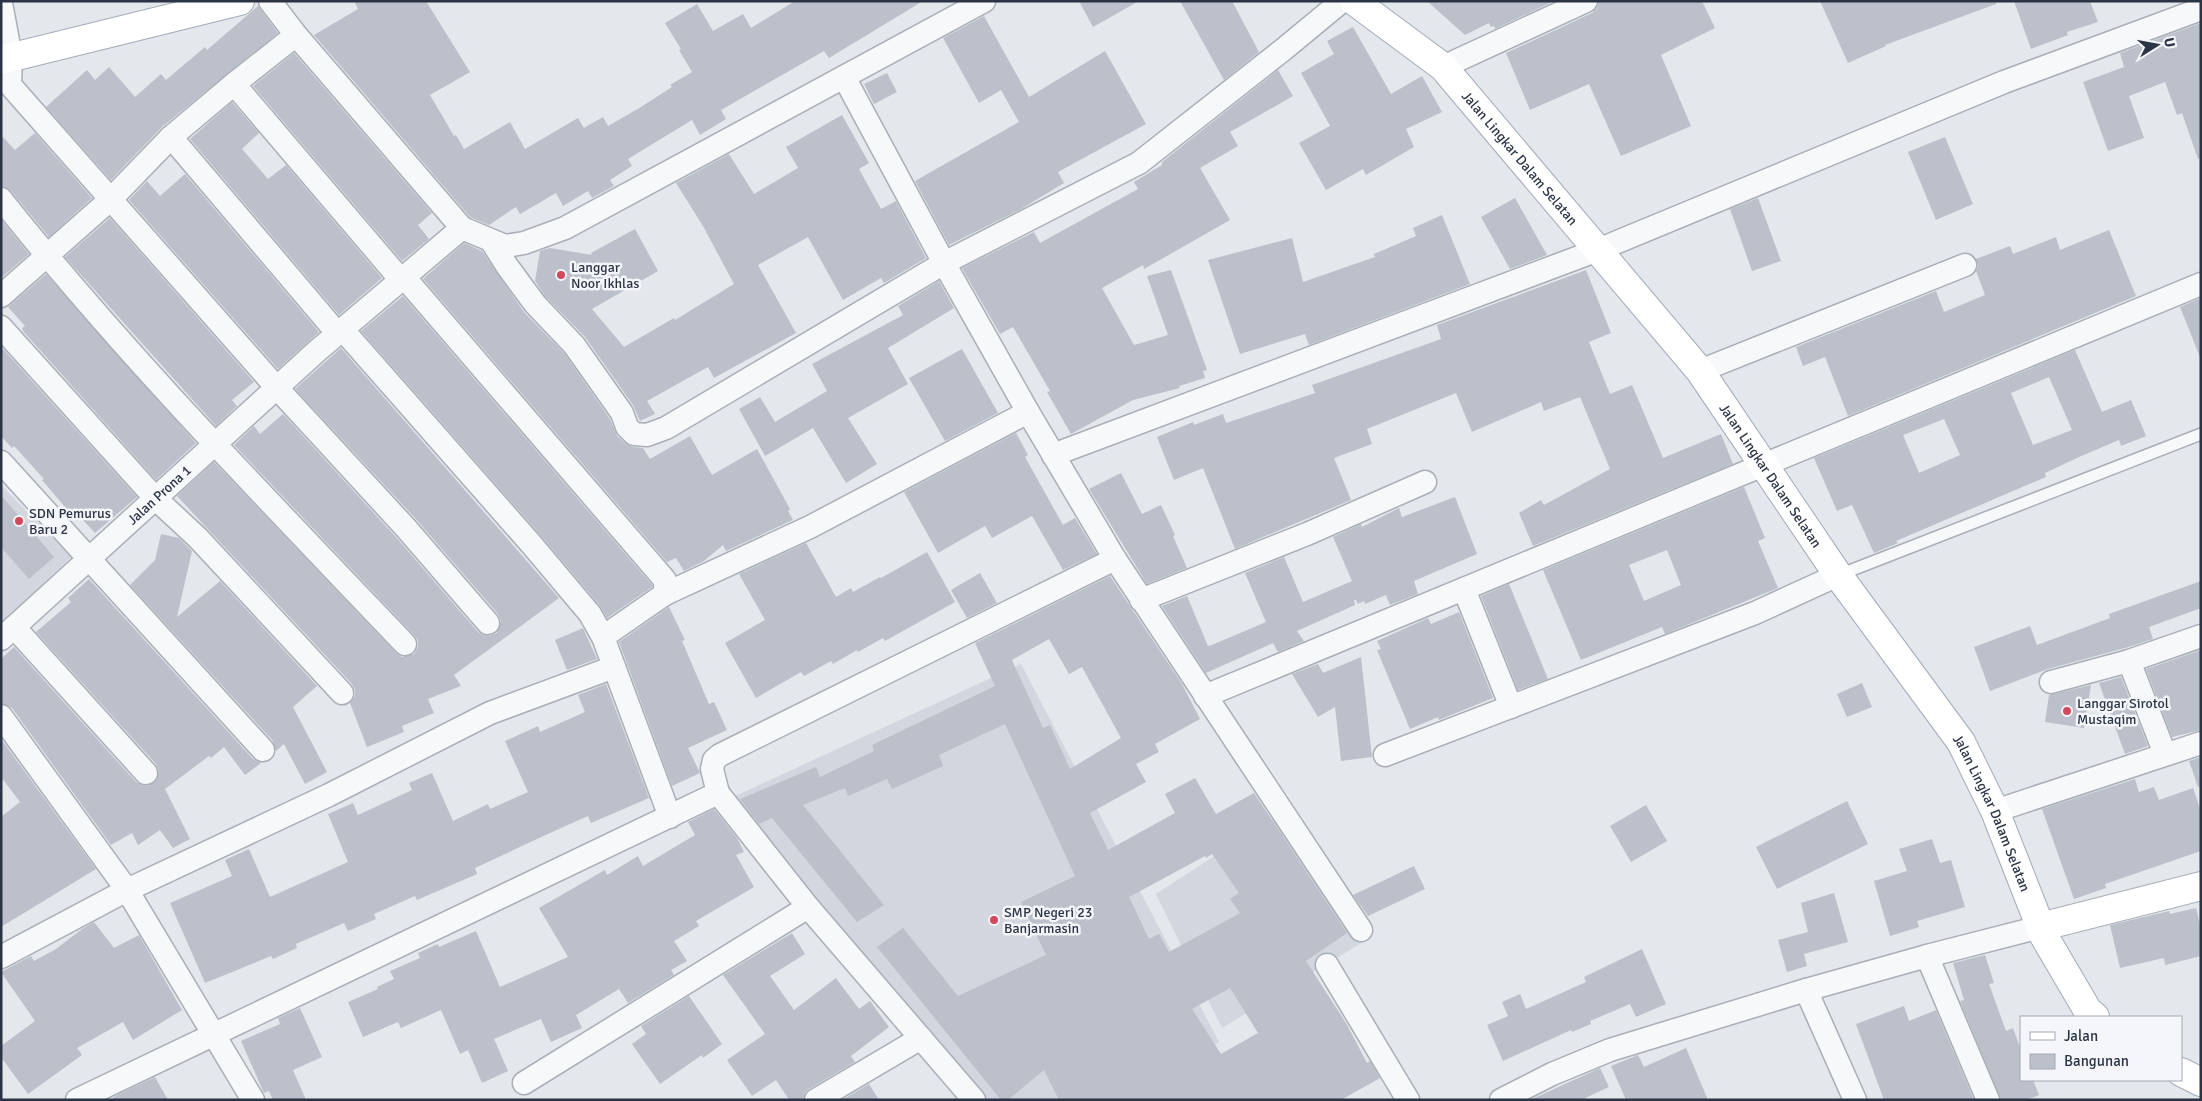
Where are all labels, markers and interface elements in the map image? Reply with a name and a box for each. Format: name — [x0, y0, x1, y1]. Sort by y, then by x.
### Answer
north arrow — [2132, 20, 2182, 70]
text: U — [2160, 36, 2179, 49]
street label: Jalan Lingkar Dalam Selatan — [1458, 87, 1581, 229]
place label: Langgar Noor Ikhlas — [571, 259, 639, 292]
marker: Langgar Noor Ikhlas — [555, 269, 567, 281]
street label: Jalan Lingkar Dalam Selatan — [1716, 400, 1825, 551]
street label: Jalan Prona 1 — [124, 462, 195, 528]
place label: SDN Pemurus Baru 2 — [29, 505, 111, 538]
marker: SDN Pemurus Baru 2 — [13, 515, 25, 527]
place label: Langgar Sirotol Mustaqim — [2077, 695, 2169, 728]
marker: Langgar Sirotol Mustaqim — [2061, 705, 2073, 717]
street label: Jalan Lingkar Dalam Selatan — [1950, 731, 2034, 894]
place label: SMP Negeri 23 Banjarmasin — [1004, 904, 1092, 937]
marker: SMP Negeri 23 Banjarmasin — [988, 914, 1000, 926]
legend — [2020, 1016, 2182, 1081]
text: Jalan — [2064, 1027, 2098, 1045]
text: Bangunan — [2064, 1052, 2129, 1070]

